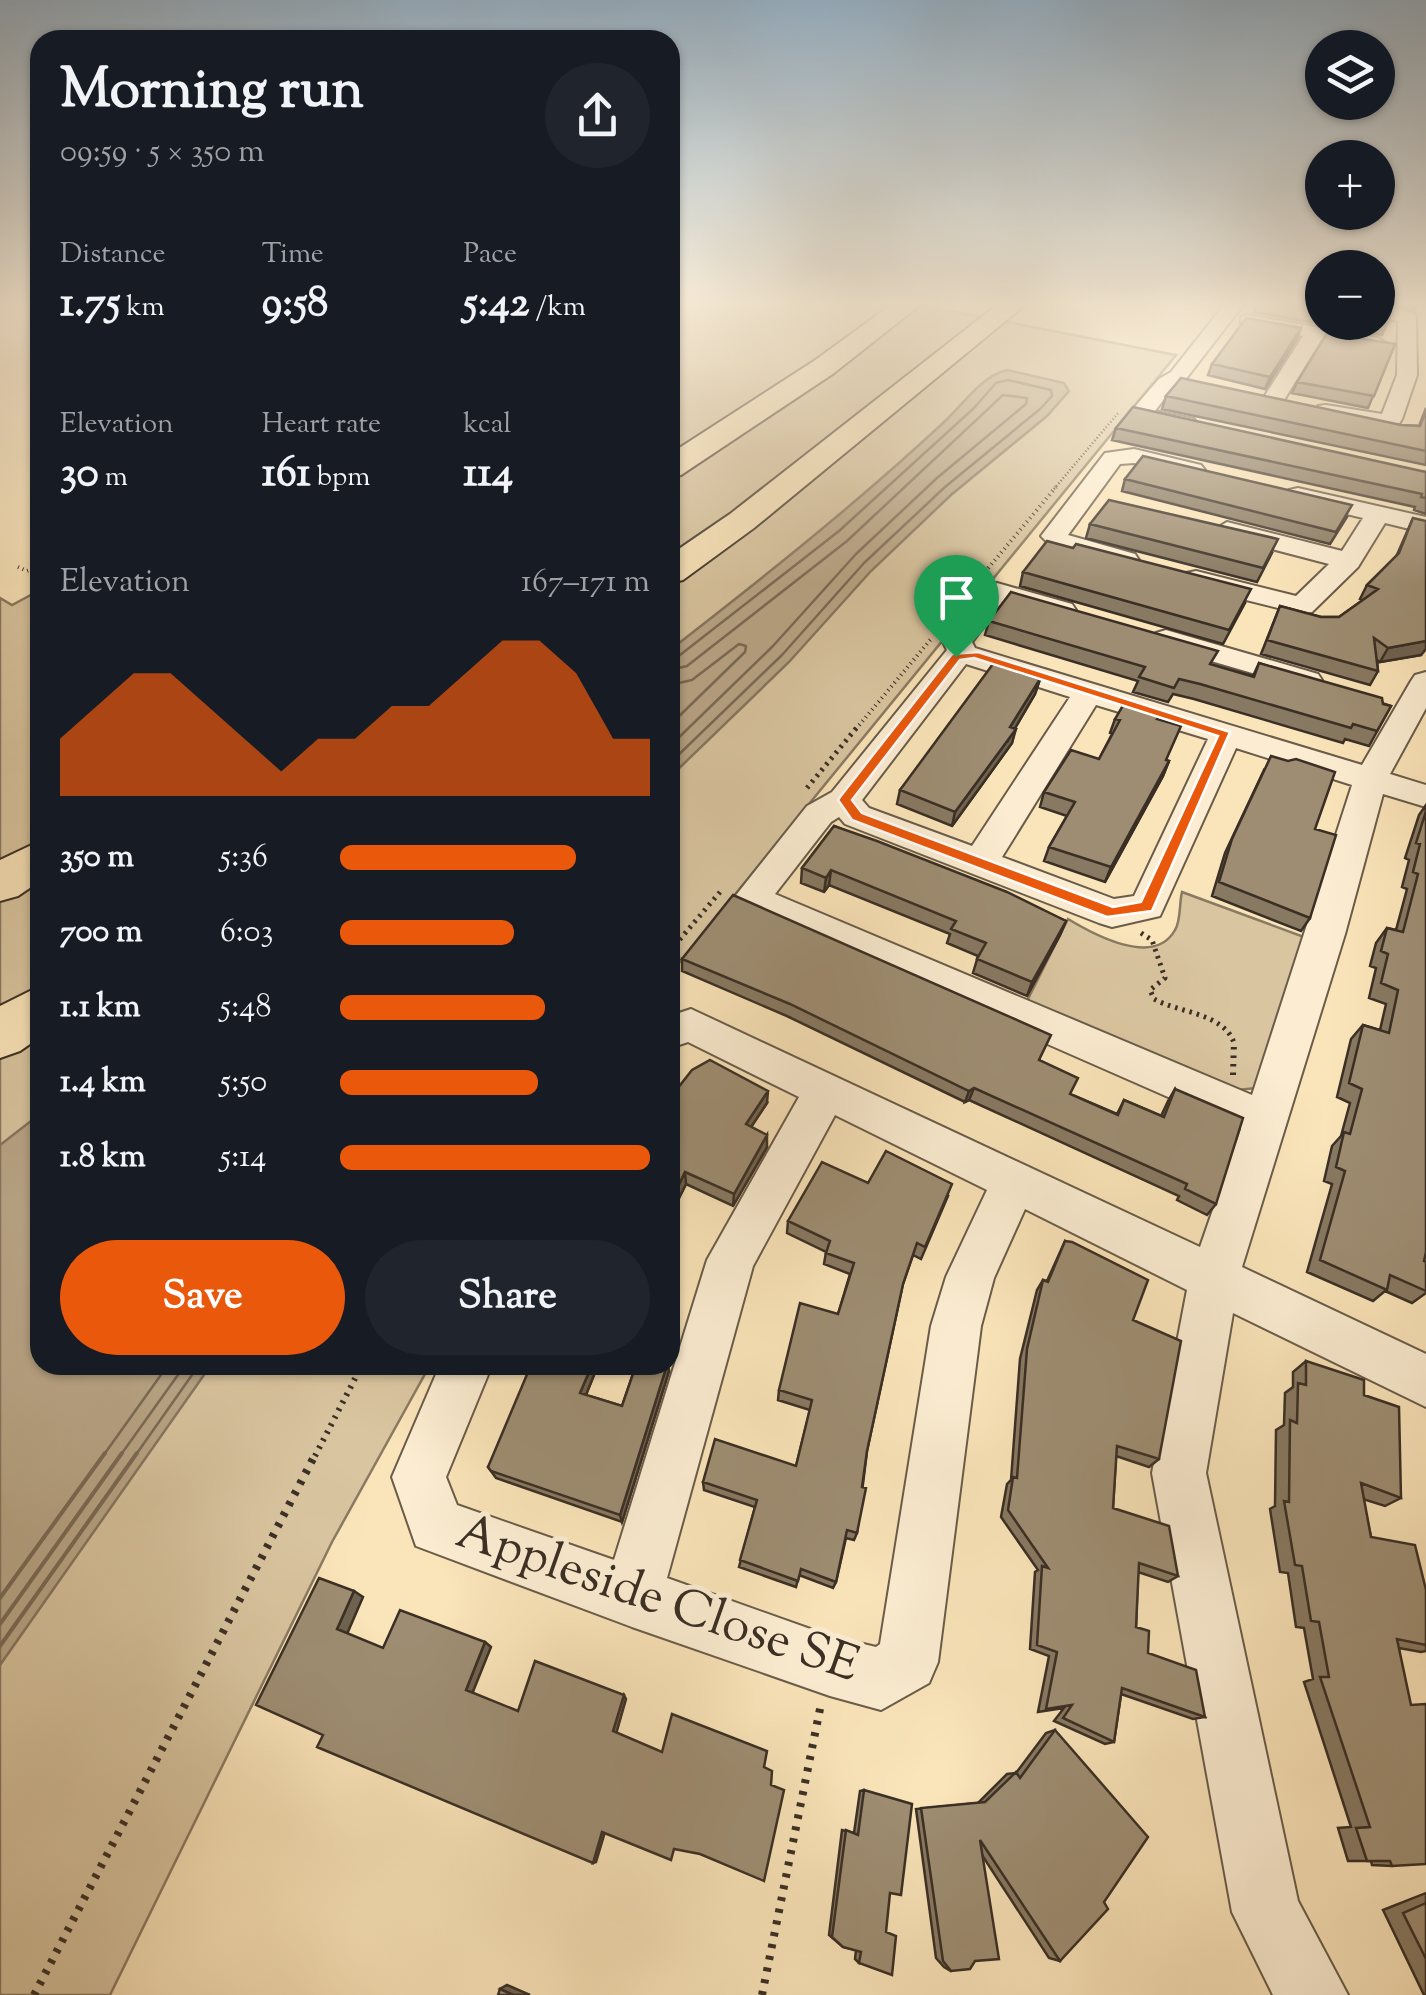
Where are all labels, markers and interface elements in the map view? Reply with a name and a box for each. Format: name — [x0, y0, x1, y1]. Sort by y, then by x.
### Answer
map controls — [1305, 30, 1395, 340]
button: layers — [1305, 30, 1395, 120]
text: Morning run — [60, 53, 364, 132]
button: share — [545, 63, 650, 168]
text: 09:59 · 5 × 350 m — [60, 130, 265, 176]
button: + — [1305, 140, 1395, 230]
text: Distance — [60, 235, 166, 275]
text: Time — [262, 235, 324, 275]
text: Pace — [463, 235, 517, 275]
button: − — [1305, 250, 1395, 340]
text: 1.75 — [60, 275, 120, 335]
text: 9:58 — [262, 275, 328, 335]
text: 5:42 — [463, 275, 529, 335]
text: km — [120, 288, 165, 328]
text: /km — [529, 288, 586, 328]
text: Elevation — [60, 405, 174, 445]
text: Heart rate — [262, 405, 381, 445]
text: kcal — [463, 405, 511, 445]
text: 30 — [60, 445, 99, 505]
text: 161 — [262, 445, 311, 505]
text: 114 — [463, 445, 513, 505]
text: m — [99, 458, 128, 498]
text: bpm — [311, 458, 370, 498]
pin — [914, 555, 999, 658]
text: Elevation — [60, 560, 190, 606]
text: 167–171 m — [521, 560, 650, 606]
icon: arrive — [929, 570, 984, 625]
text: 350 m — [60, 835, 134, 881]
text: 5:36 — [220, 835, 268, 881]
text: 700 m — [60, 910, 143, 956]
text: 6:03 — [220, 910, 273, 956]
text: 1.1 km — [60, 985, 141, 1031]
text: 5:48 — [220, 985, 271, 1031]
text: 1.4 km — [60, 1060, 146, 1106]
text: 5:50 — [220, 1060, 267, 1106]
text: 1.8 km — [60, 1135, 146, 1181]
text: 5:14 — [220, 1135, 266, 1181]
button: Save — [60, 1240, 345, 1355]
button: Share — [365, 1240, 650, 1355]
street label: Appleside Close SE — [446, 1498, 868, 1704]

